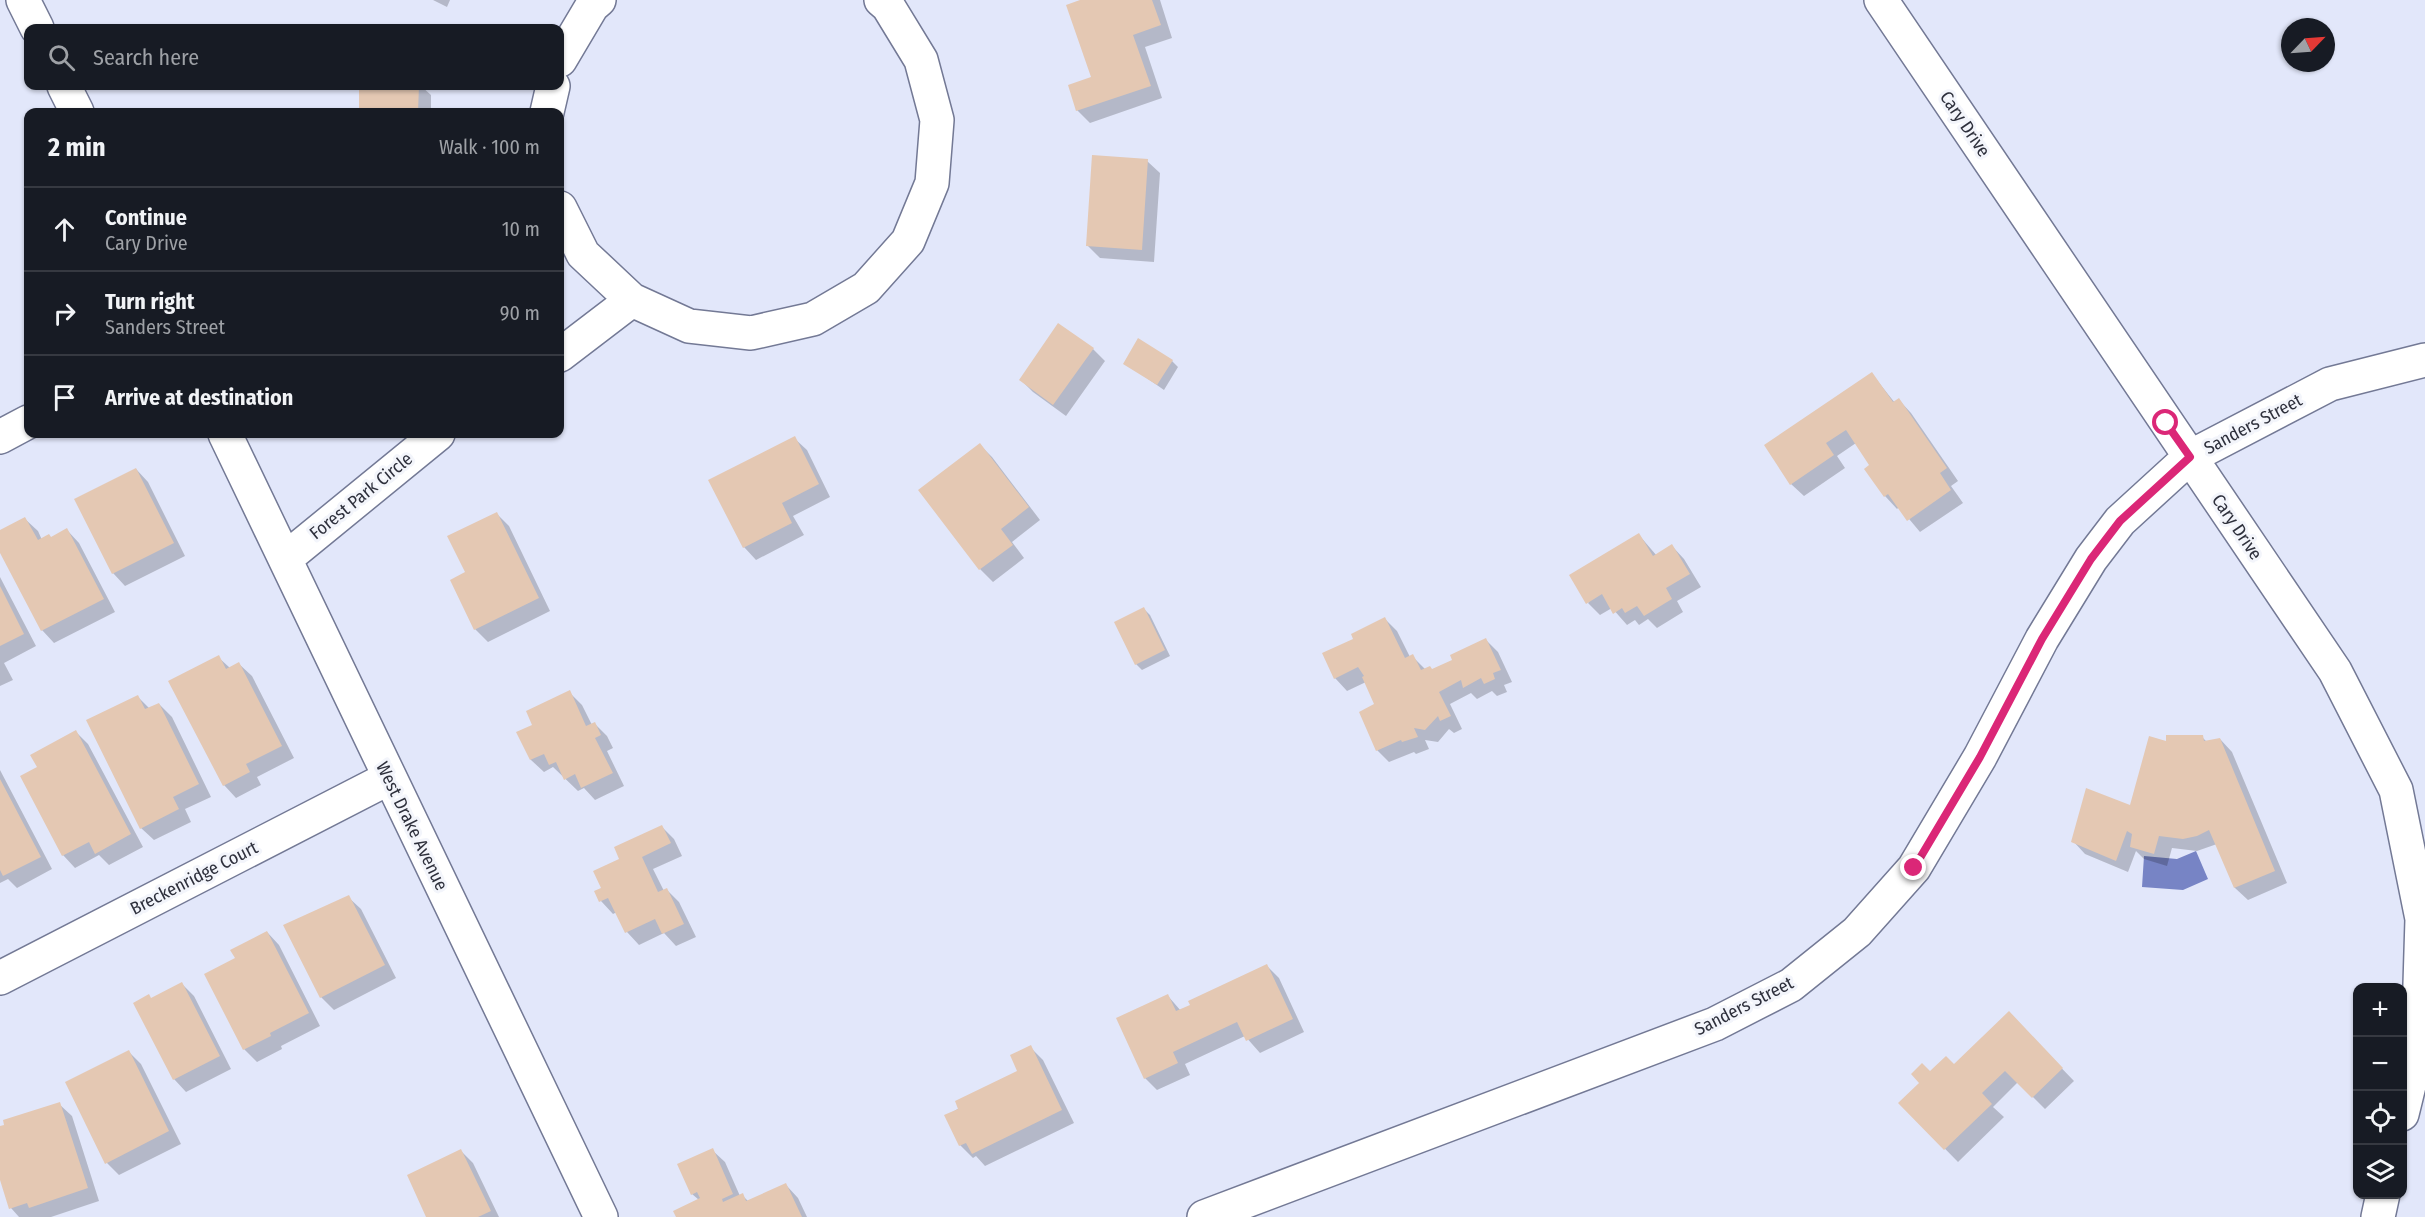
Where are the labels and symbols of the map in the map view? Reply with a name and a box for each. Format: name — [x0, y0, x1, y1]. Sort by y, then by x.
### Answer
north arrow — [2281, 18, 2335, 72]
street label: Cary Drive — [1935, 87, 1995, 161]
street label: Sanders Street — [2200, 389, 2306, 459]
route start — [2152, 409, 2178, 435]
street label: Forest Park Circle — [305, 448, 417, 544]
street label: Cary Drive — [2207, 490, 2267, 564]
street label: West Drake Avenue — [371, 758, 453, 894]
street label: Breckenridge Court — [126, 836, 262, 920]
route end — [1900, 854, 1926, 880]
street label: Sanders Street — [1691, 972, 1797, 1040]

